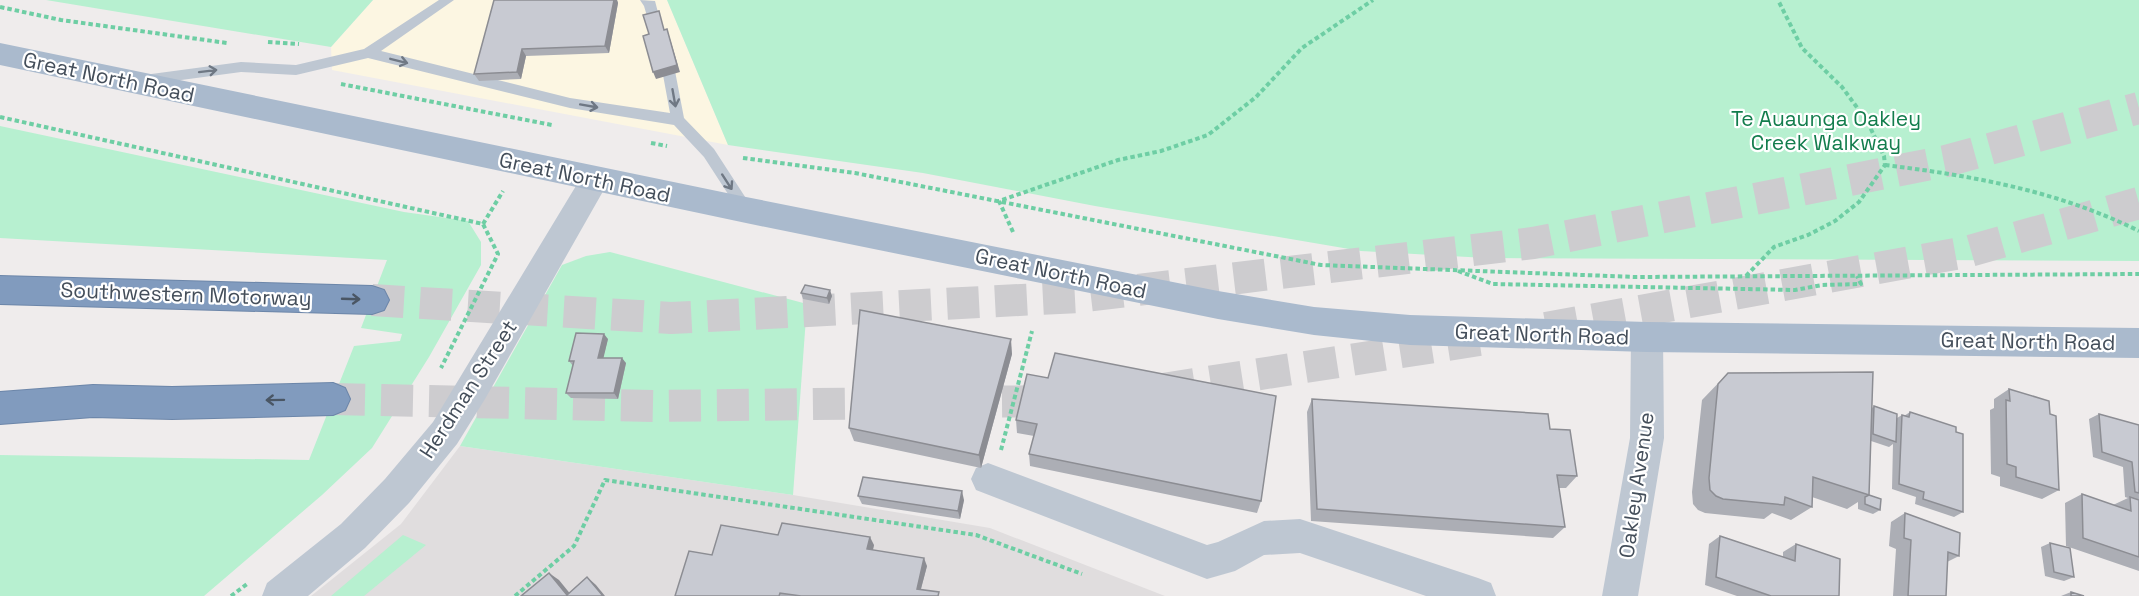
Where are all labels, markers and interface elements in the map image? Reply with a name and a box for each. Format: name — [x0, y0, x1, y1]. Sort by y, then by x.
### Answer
street label: Great North Road — [21, 46, 197, 108]
one-way arrow — [389, 55, 408, 67]
one-way arrow — [197, 66, 217, 77]
one-way arrow — [669, 87, 680, 107]
one-way arrow — [578, 101, 598, 112]
park label: Te Auaunga Oakley Creek Walkway — [1731, 105, 1921, 156]
street label: Great North Road — [497, 146, 673, 208]
one-way arrow — [721, 173, 734, 190]
street label: Great North Road — [973, 242, 1149, 304]
street label: Southwestern Motorway — [60, 276, 312, 312]
one-way arrow — [340, 293, 360, 304]
street label: Herdman Street — [413, 315, 523, 463]
street label: Great North Road — [1454, 317, 1630, 351]
street label: Great North Road — [1940, 326, 2116, 356]
one-way arrow — [265, 395, 285, 406]
street label: Oakley Avenue — [1612, 410, 1660, 560]

